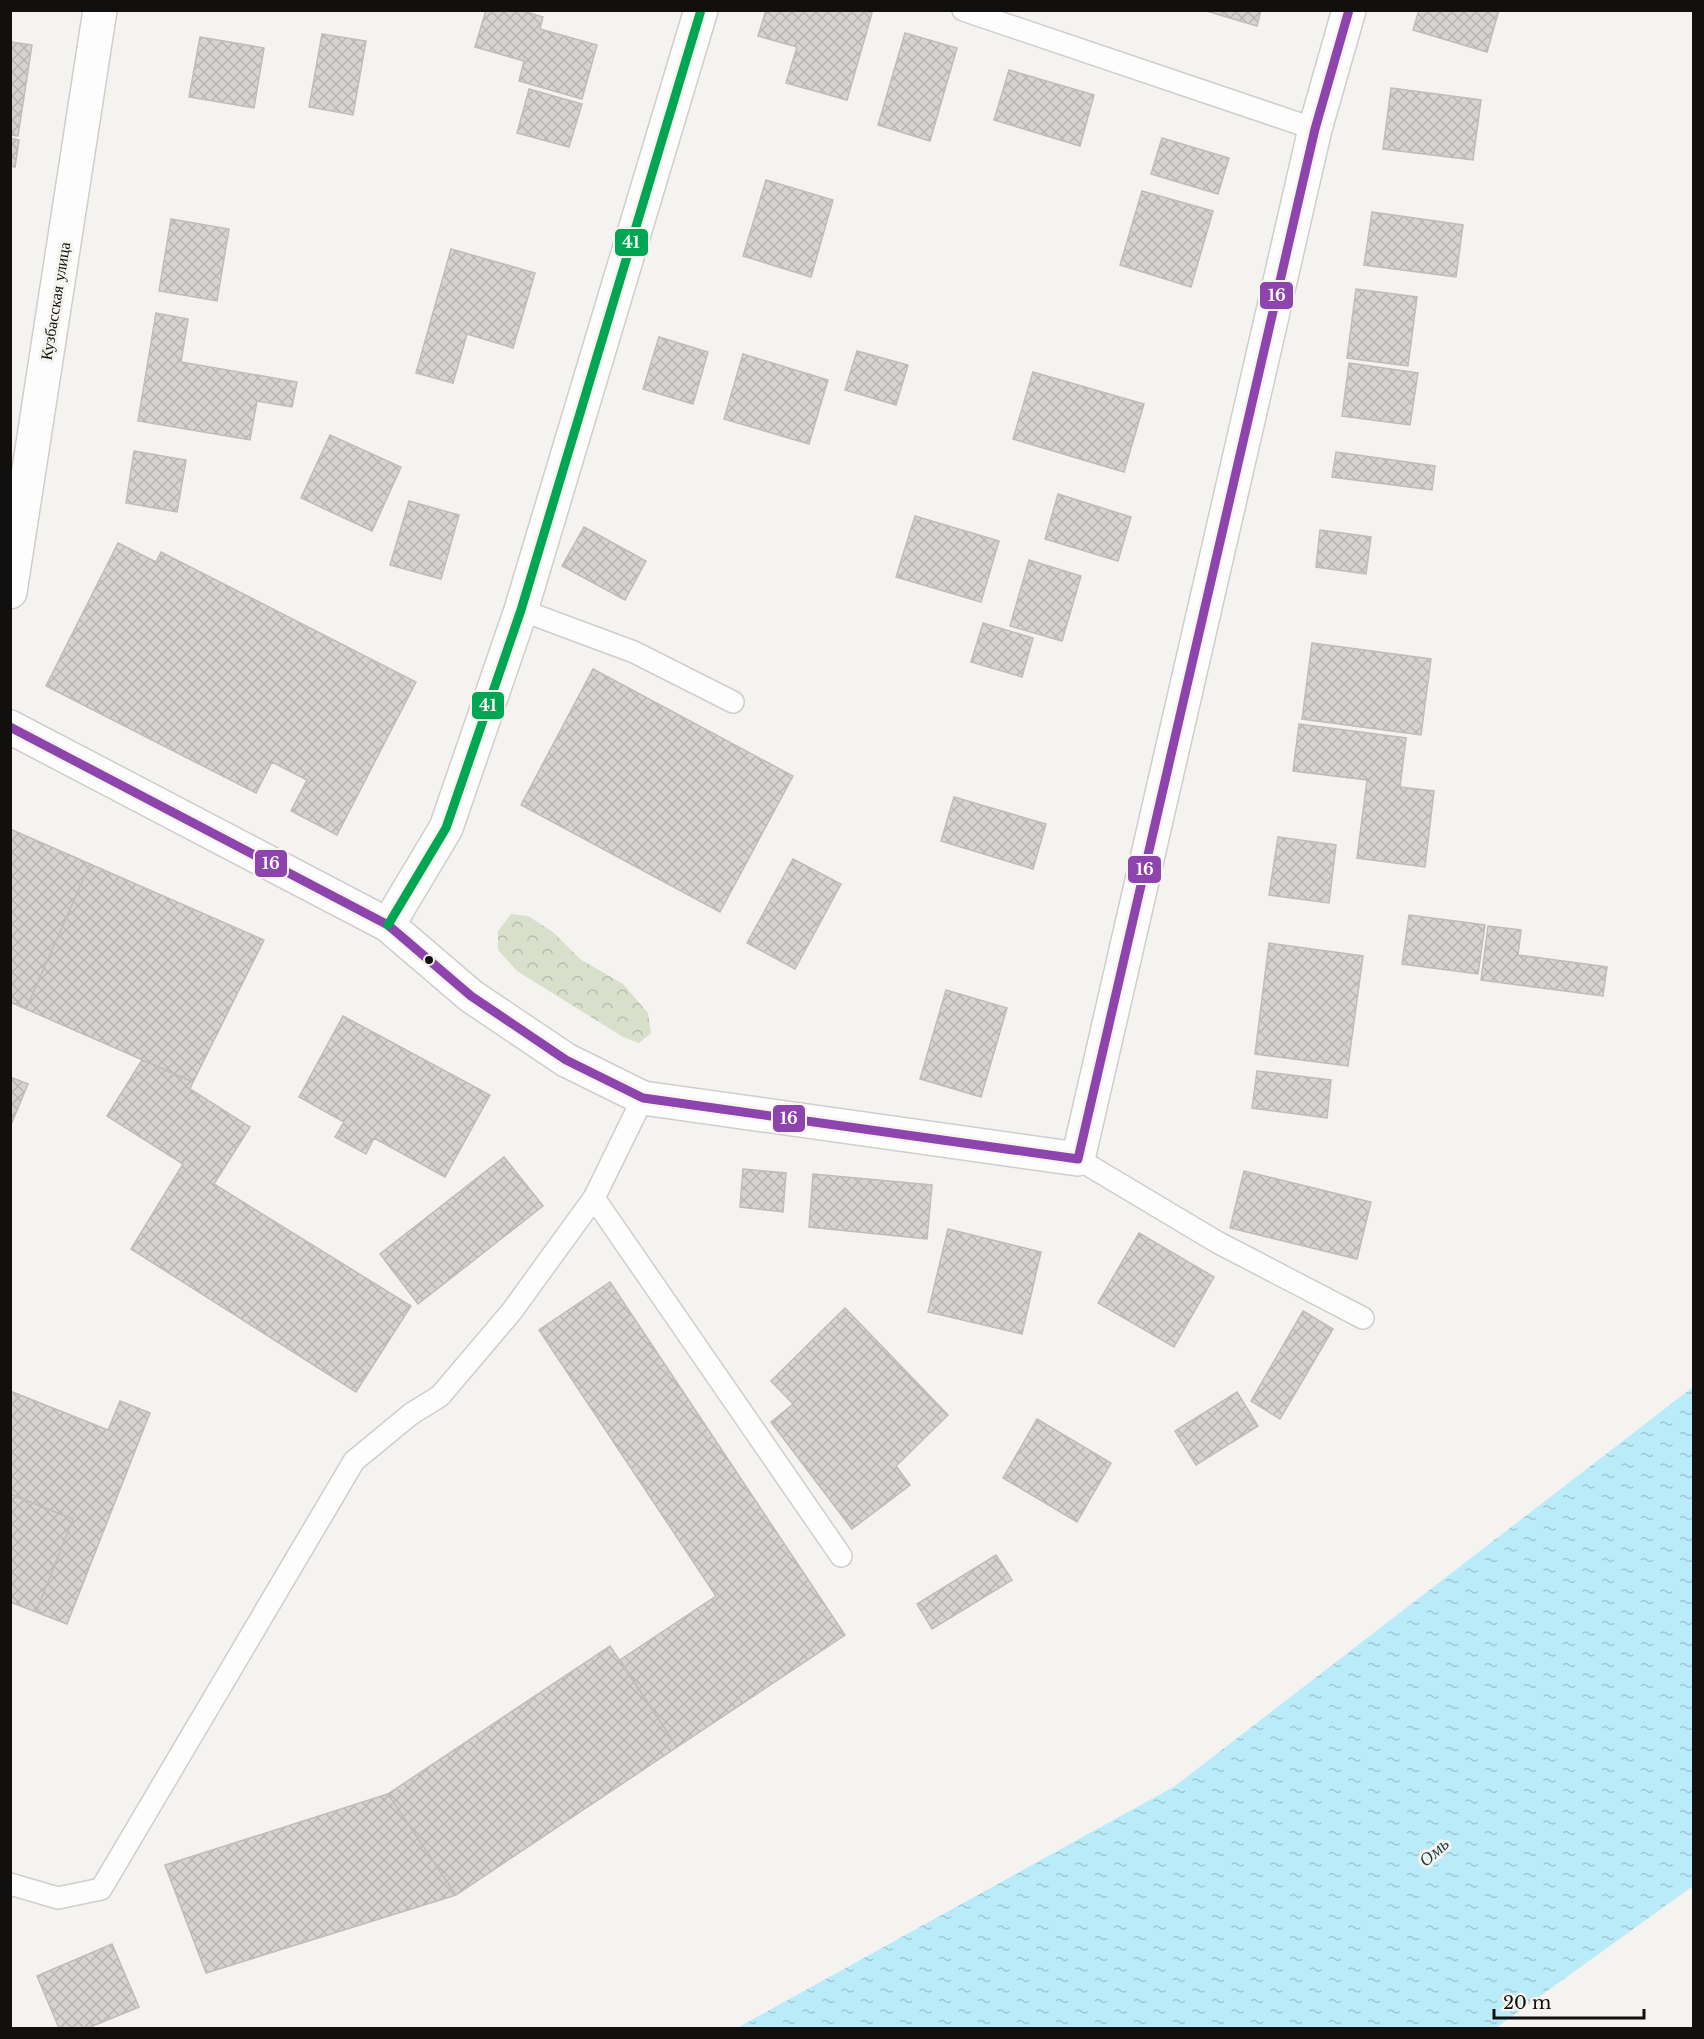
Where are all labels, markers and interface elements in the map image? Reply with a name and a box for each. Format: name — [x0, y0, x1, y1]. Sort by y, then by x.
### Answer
line badge: 41 — [614, 228, 649, 257]
text: 41 — [622, 232, 640, 252]
street label: Кузбасская улица — [36, 241, 74, 361]
line badge: 16 — [1259, 281, 1294, 310]
text: 16 — [1268, 285, 1286, 305]
line badge: 41 — [471, 691, 505, 720]
text: 41 — [479, 695, 497, 715]
line badge: 16 — [254, 849, 288, 878]
text: 16 — [262, 853, 280, 873]
line badge: 16 — [1127, 855, 1162, 884]
text: 16 — [1136, 859, 1154, 879]
unlabelled marker — [423, 954, 435, 966]
line badge: 16 — [772, 1104, 806, 1133]
text: 16 — [780, 1108, 798, 1128]
water label: Омь — [1414, 1833, 1454, 1871]
scale bar — [1494, 1982, 1644, 2020]
text: 20 m — [1503, 1992, 1551, 2014]

